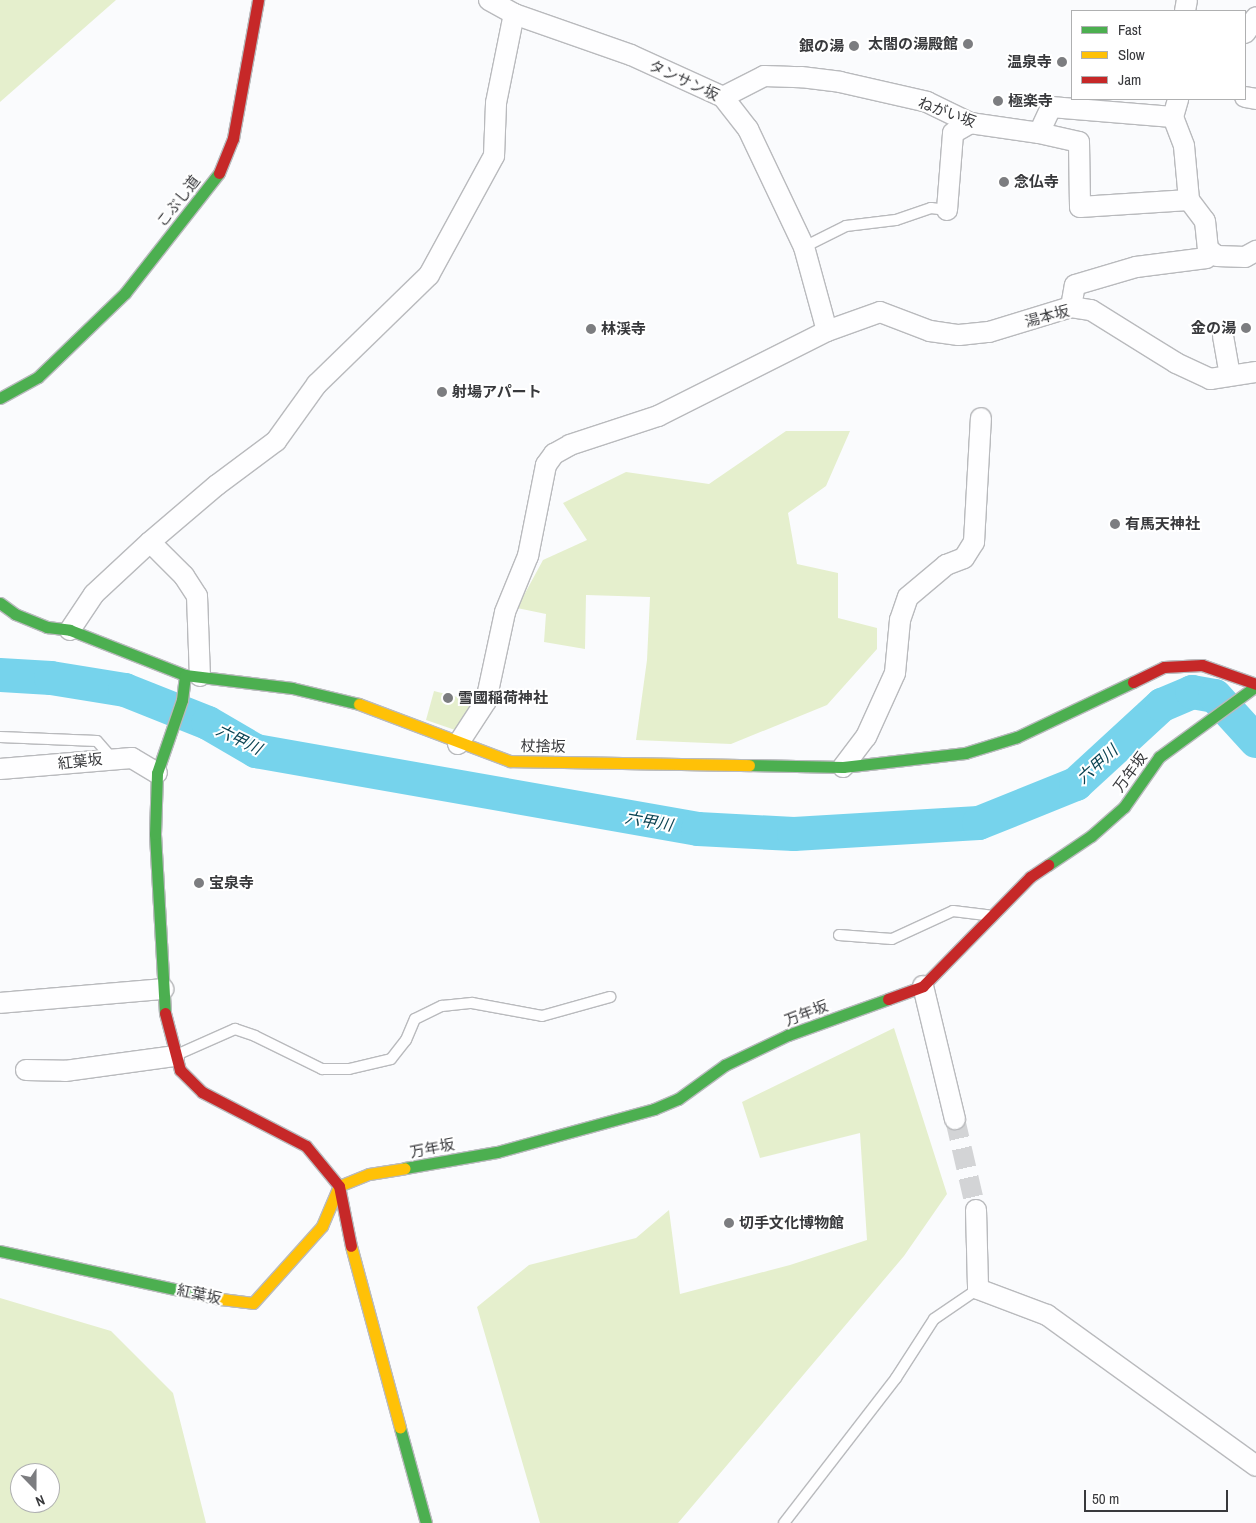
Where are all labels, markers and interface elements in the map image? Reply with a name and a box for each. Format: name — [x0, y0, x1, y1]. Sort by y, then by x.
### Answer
legend — [1071, 10, 1246, 100]
text: Fast — [1118, 19, 1141, 40]
place label: 太閤の湯殿館 — [868, 35, 958, 53]
place label: 銀の湯 — [799, 37, 844, 55]
marker: 太閤の湯殿館 — [962, 38, 974, 50]
marker: 銀の湯 — [848, 40, 860, 52]
text: Slow — [1118, 44, 1145, 65]
place label: 温泉寺 — [1007, 53, 1052, 71]
street label: タンサン坂 — [646, 56, 722, 104]
marker: 温泉寺 — [1056, 56, 1068, 68]
text: Jam — [1118, 69, 1141, 90]
place label: 極楽寺 — [1008, 92, 1053, 110]
street label: ねがい坂 — [916, 93, 978, 131]
marker: 極楽寺 — [992, 95, 1004, 107]
street label: こぶし道 — [152, 172, 204, 230]
place label: 念仏寺 — [1014, 173, 1059, 191]
marker: 念仏寺 — [998, 176, 1010, 188]
street label: 湯本坂 — [1023, 301, 1071, 331]
place label: 金の湯 — [1191, 319, 1236, 337]
place label: 林渓寺 — [601, 320, 646, 338]
marker: 金の湯 — [1240, 322, 1252, 334]
marker: 林渓寺 — [585, 323, 597, 335]
place label: 射場アパート — [452, 383, 542, 401]
marker: 射場アパート — [436, 386, 448, 398]
place label: 有馬天神社 — [1125, 515, 1200, 533]
marker: 有馬天神社 — [1109, 518, 1121, 530]
place label: 雪國稲荷神社 — [458, 689, 548, 707]
marker: 雪國稲荷神社 — [442, 692, 454, 704]
water label: 六甲川 — [213, 720, 265, 758]
street label: 杖捨坂 — [520, 737, 566, 755]
water label: 六甲川 — [1073, 741, 1121, 787]
street label: 万年坂 — [1109, 749, 1151, 795]
street label: 紅葉坂 — [57, 750, 103, 772]
water label: 六甲川 — [624, 807, 674, 835]
place label: 宝泉寺 — [209, 874, 254, 892]
marker: 宝泉寺 — [193, 877, 205, 889]
street label: 万年坂 — [782, 997, 830, 1029]
street label: 万年坂 — [408, 1135, 456, 1161]
place label: 切手文化博物館 — [739, 1214, 844, 1232]
marker: 切手文化博物館 — [723, 1217, 735, 1229]
street label: 紅葉坂 — [175, 1281, 223, 1307]
north arrow — [10, 1463, 60, 1513]
scale bar — [1086, 1480, 1230, 1512]
text: 50 m — [1092, 1488, 1119, 1509]
text: N — [33, 1491, 47, 1511]

